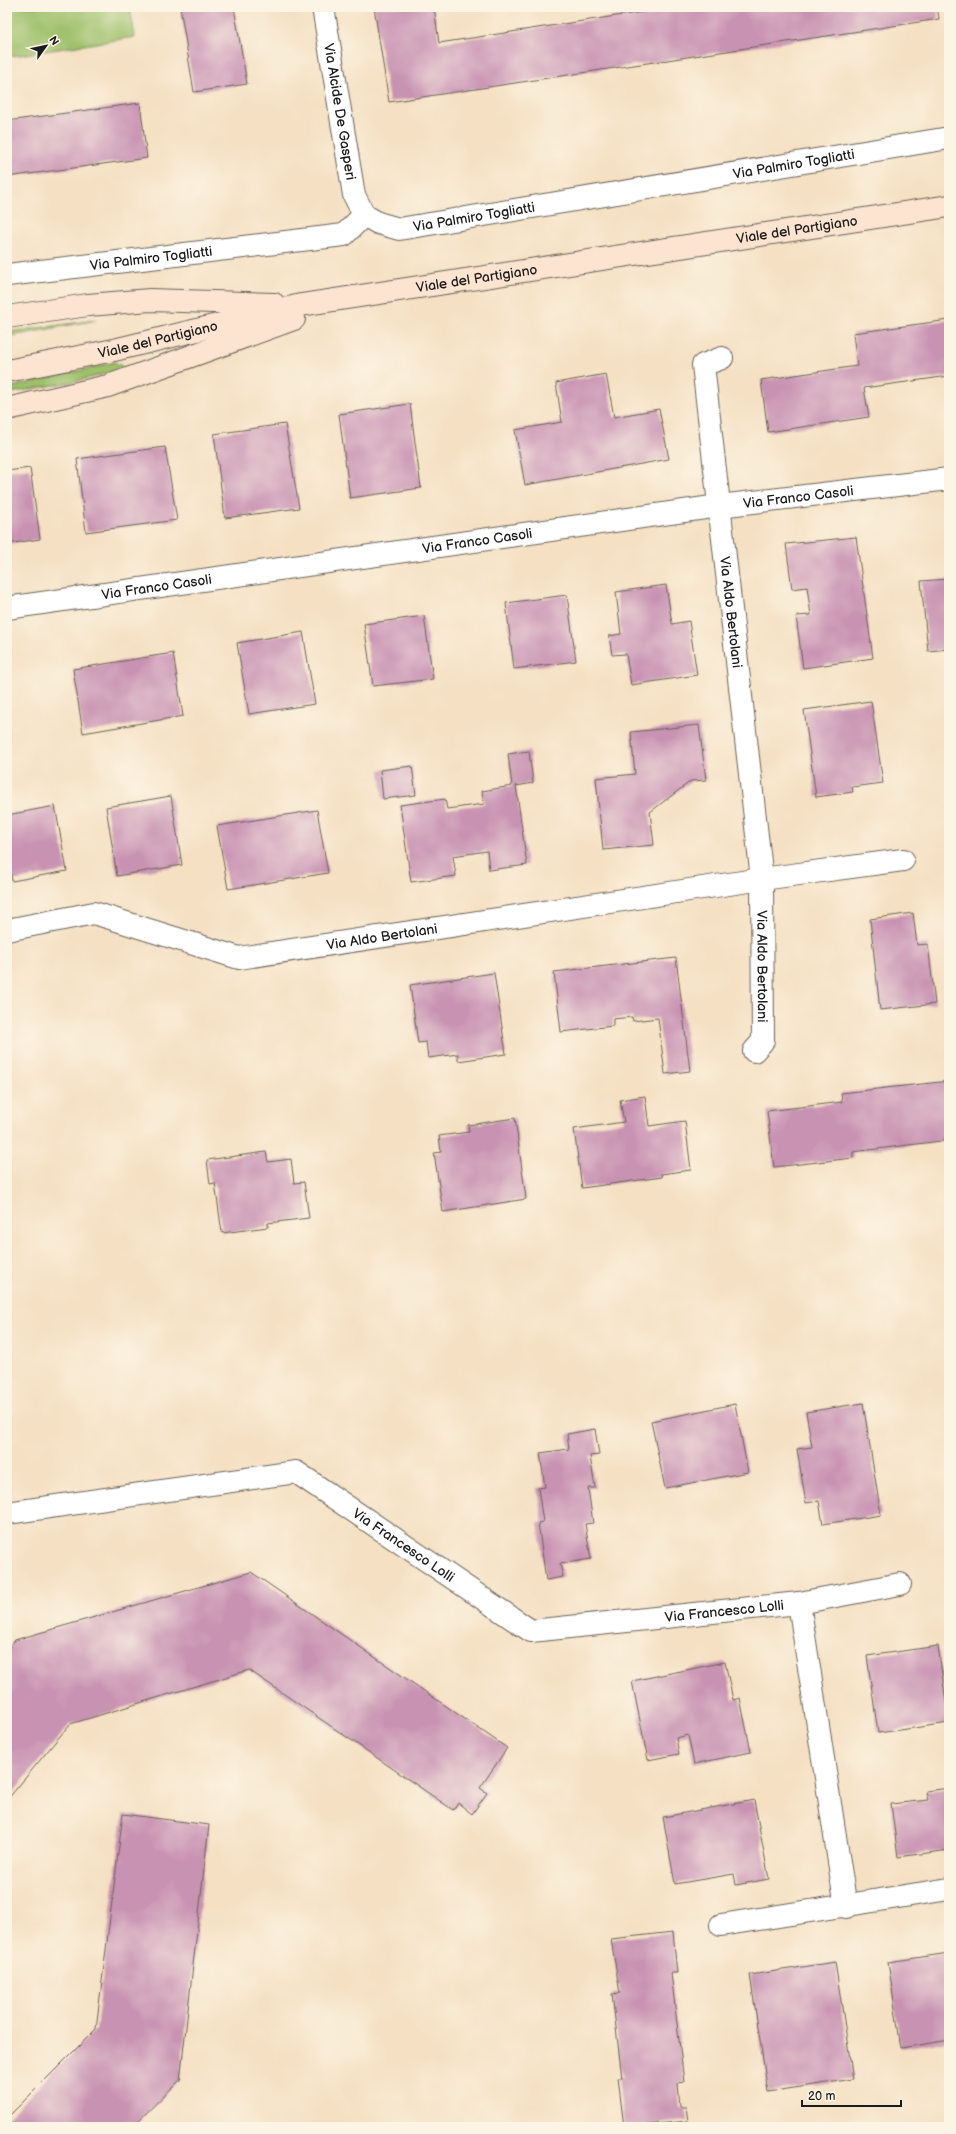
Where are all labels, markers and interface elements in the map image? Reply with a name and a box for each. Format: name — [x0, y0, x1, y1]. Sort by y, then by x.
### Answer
north arrow — [26, 26, 66, 66]
text: N — [46, 34, 62, 48]
street label: Via Alcide De Gasperi — [320, 42, 359, 181]
street label: Via Palmiro Togliatti — [732, 146, 856, 183]
street label: Via Palmiro Togliatti — [412, 199, 536, 236]
street label: Viale del Partigiano — [735, 212, 859, 247]
street label: Via Palmiro Togliatti — [89, 243, 213, 274]
street label: Viale del Partigiano — [415, 261, 538, 296]
street label: Viale del Partigiano — [97, 317, 219, 362]
street label: Via Franco Casoli — [742, 482, 854, 512]
street label: Via Franco Casoli — [421, 525, 533, 557]
street label: Via Aldo Bertolani — [716, 556, 746, 669]
street label: Via Franco Casoli — [100, 571, 213, 603]
street label: Via Aldo Bertolani — [753, 910, 771, 1022]
street label: Via Aldo Bertolani — [325, 920, 439, 954]
street label: Via Francesco Lolli — [349, 1505, 458, 1586]
street label: Via Francesco Lolli — [664, 1597, 785, 1626]
scale bar — [802, 2082, 901, 2108]
text: 20 m — [808, 2089, 835, 2104]

